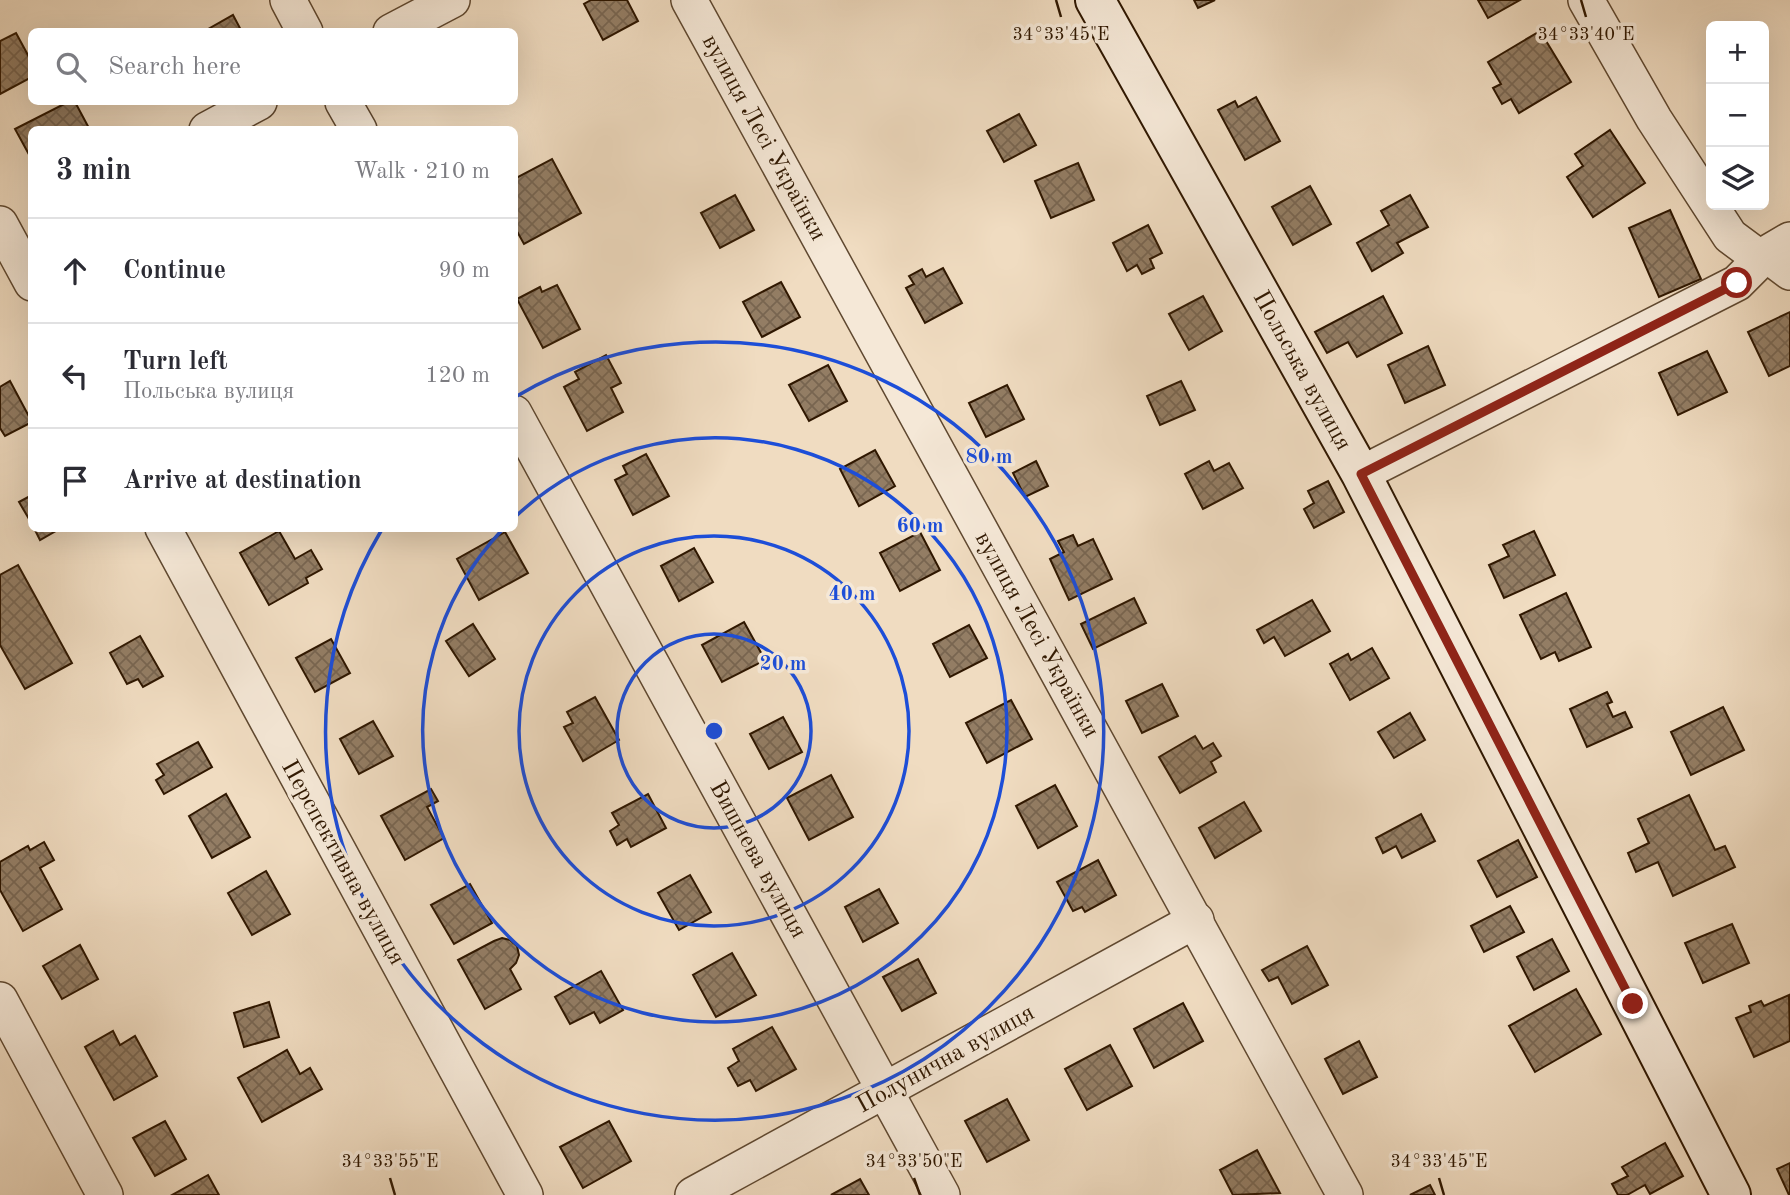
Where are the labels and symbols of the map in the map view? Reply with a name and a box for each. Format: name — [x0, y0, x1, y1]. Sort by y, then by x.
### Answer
text: 34°33'45"E — [1013, 26, 1109, 44]
text: 34°33'40"E — [1538, 26, 1634, 44]
street label: вулиця Лесі Українки — [697, 31, 830, 245]
route start — [1721, 267, 1752, 298]
street label: Польська вулиця — [1247, 287, 1355, 455]
text: 80 m — [965, 447, 1013, 468]
text: 60 m — [896, 516, 944, 537]
street label: вулиця Лесі Українки — [970, 528, 1103, 742]
text: 40 m — [828, 584, 876, 605]
text: 20 m — [759, 654, 807, 675]
centre of rings — [702, 719, 726, 743]
street label: Перспективна вулиця — [276, 757, 409, 969]
street label: Вишнева вулиця — [704, 777, 810, 943]
route end — [1617, 988, 1648, 1019]
street label: Полунична вулиця — [853, 1001, 1039, 1118]
text: 34°33'55"E — [342, 1153, 438, 1171]
text: 34°33'50"E — [866, 1153, 962, 1171]
text: 34°33'45"E — [1391, 1153, 1487, 1171]

